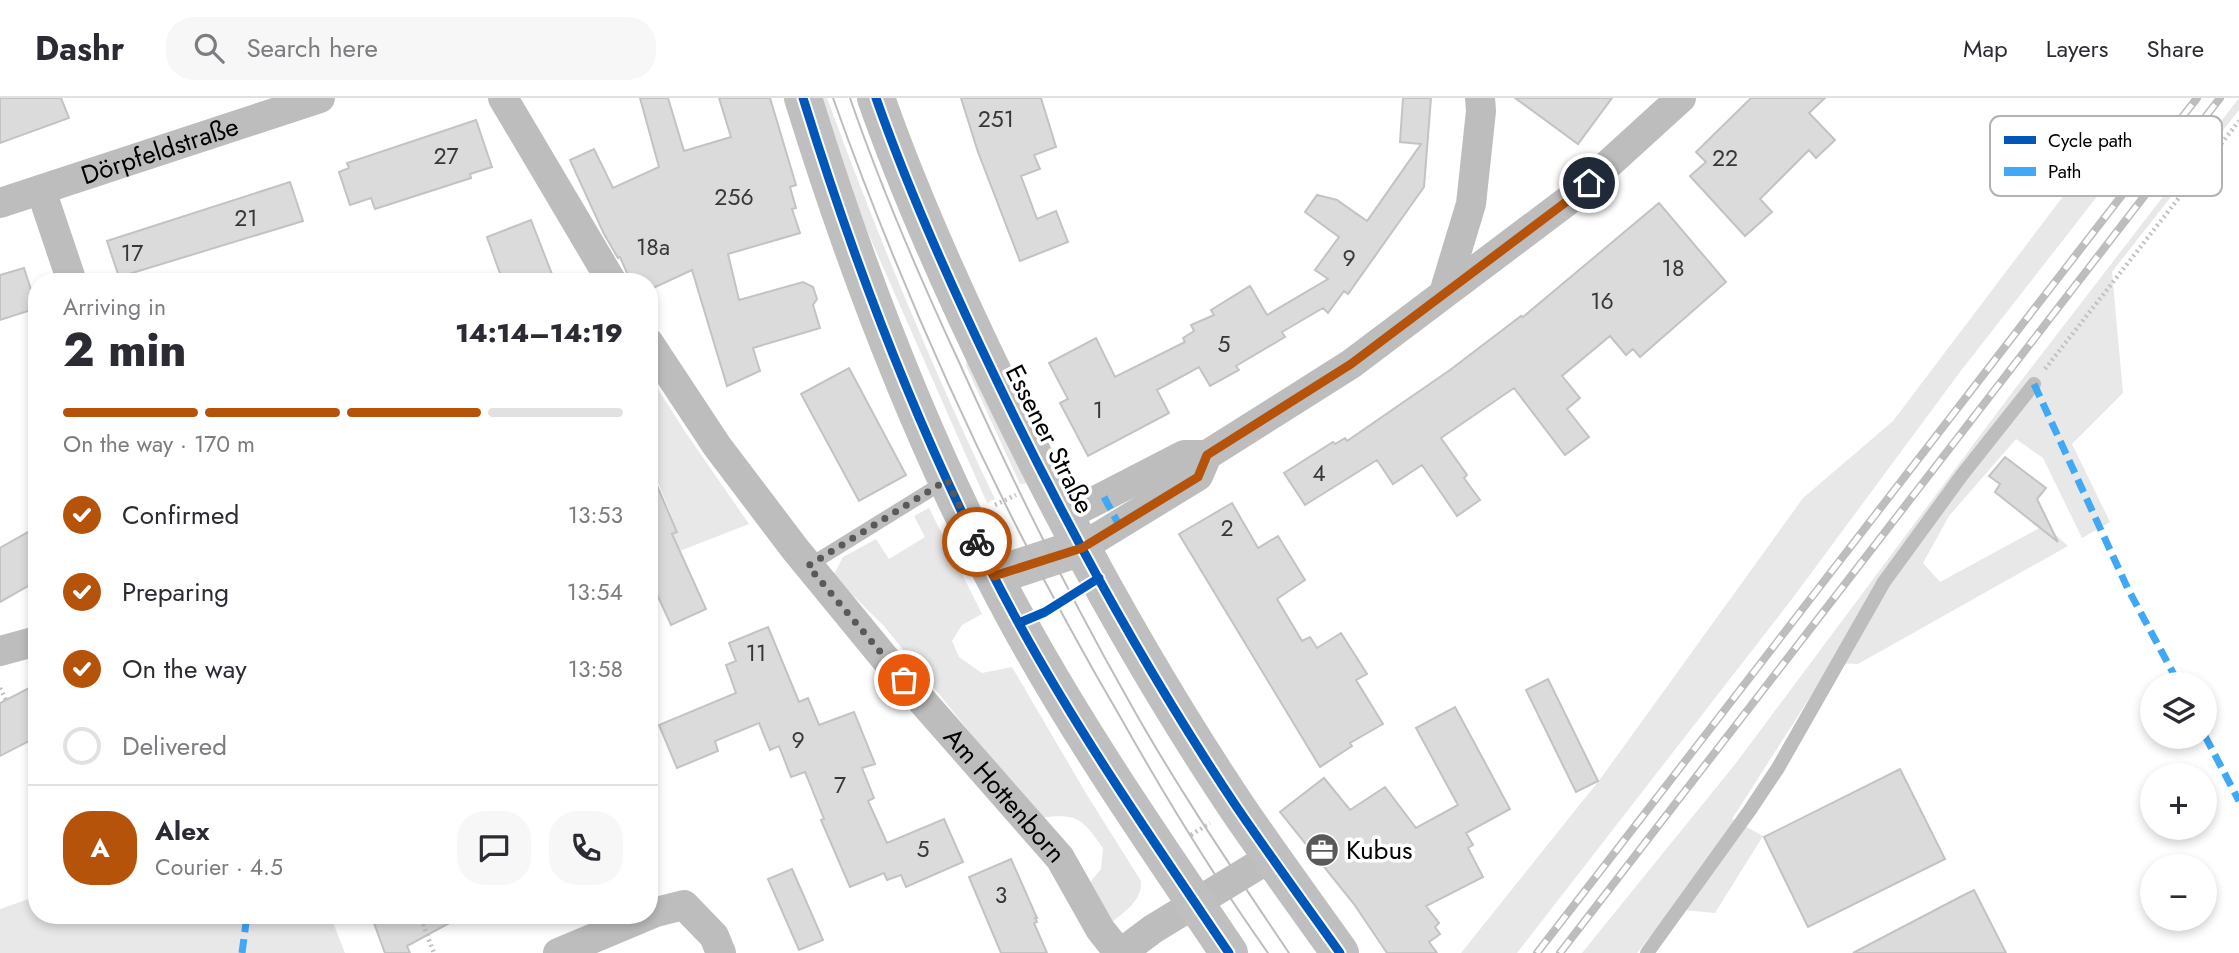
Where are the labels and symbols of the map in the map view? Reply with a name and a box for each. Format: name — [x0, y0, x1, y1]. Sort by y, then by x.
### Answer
house number: 251 — [978, 102, 1014, 136]
street label: Dörpfeldstraße — [76, 107, 243, 194]
legend — [1990, 116, 2222, 196]
text: Cycle path — [2048, 127, 2133, 154]
house number: 27 — [433, 139, 459, 173]
house number: 22 — [1712, 141, 1738, 175]
pin — [1559, 153, 1619, 213]
text: Path — [2048, 158, 2082, 185]
house number: 256 — [714, 180, 754, 214]
house number: 21 — [234, 201, 258, 235]
house number: 18a — [636, 230, 670, 264]
house number: 17 — [121, 236, 143, 270]
house number: 9 — [1342, 241, 1356, 275]
house number: 18 — [1662, 251, 1684, 285]
house number: 16 — [1590, 284, 1614, 318]
house number: 5 — [1218, 327, 1231, 361]
street label: Essener Straße — [996, 358, 1104, 520]
house number: 1 — [1093, 393, 1103, 427]
house number: 4 — [1312, 456, 1326, 490]
courier — [942, 507, 1012, 577]
house number: 2 — [1220, 511, 1234, 545]
house number: 11 — [746, 636, 766, 670]
pin — [874, 650, 934, 710]
street label: Am Hottenborn — [935, 719, 1075, 871]
house number: 9 — [791, 723, 805, 757]
house number: 7 — [834, 768, 846, 802]
office icon: Kubus — [1303, 831, 1341, 869]
place label: Kubus — [1346, 831, 1413, 869]
house number: 5 — [917, 832, 930, 866]
house number: 3 — [995, 878, 1007, 912]

